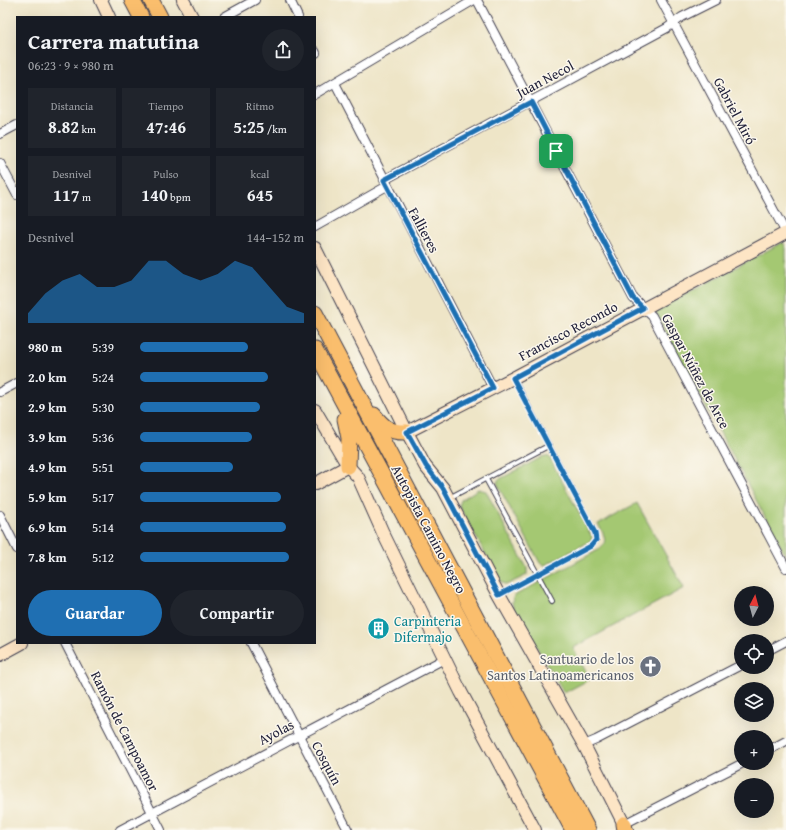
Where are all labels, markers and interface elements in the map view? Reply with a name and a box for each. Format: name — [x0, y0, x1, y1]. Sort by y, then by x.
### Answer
text: Carrera matutina — [28, 25, 199, 57]
button: share — [262, 29, 304, 71]
street label: Juan Necol — [511, 55, 577, 103]
text: 06:23 · 9 × 980 m — [28, 56, 114, 75]
street label: Gabriel Miró — [709, 74, 761, 148]
text: Distancia — [51, 98, 93, 114]
text: Tiempo — [149, 98, 183, 114]
text: Ritmo — [246, 98, 274, 114]
text: 8.82 — [48, 114, 79, 139]
text: 47:46 — [146, 114, 186, 139]
text: 5:25 — [233, 114, 265, 139]
text: km — [79, 121, 96, 137]
text: /km — [265, 121, 287, 137]
pin — [539, 134, 573, 168]
icon: arrive — [545, 140, 567, 162]
text: Desnivel — [53, 166, 91, 182]
text: Pulso — [154, 166, 178, 182]
text: kcal — [251, 166, 269, 182]
text: 117 — [53, 182, 80, 207]
text: 140 — [141, 182, 168, 207]
text: 645 — [247, 182, 273, 207]
text: m — [80, 189, 91, 205]
text: bpm — [168, 189, 191, 205]
street label: Fallieres — [404, 204, 444, 256]
text: Desnivel — [28, 228, 74, 247]
text: 144–152 m — [247, 228, 304, 247]
street label: Francisco Recondo — [515, 296, 621, 366]
street label: Gaspar Núñez de Arce — [657, 310, 735, 432]
text: 980 m — [28, 338, 62, 357]
text: 5:39 — [92, 338, 114, 357]
text: 2.0 km — [28, 368, 67, 387]
text: 5:24 — [92, 368, 114, 387]
text: 2.9 km — [28, 398, 67, 417]
text: 5:30 — [92, 398, 114, 417]
text: 3.9 km — [28, 428, 67, 447]
text: 5:36 — [92, 428, 114, 447]
text: 4.9 km — [28, 458, 67, 477]
text: 5:51 — [92, 458, 114, 477]
street label: Autopista Camino Negro — [387, 461, 471, 597]
text: 5.9 km — [28, 488, 67, 507]
text: 5:17 — [92, 488, 114, 507]
text: 6.9 km — [28, 518, 67, 537]
text: 5:14 — [92, 518, 114, 537]
text: 7.8 km — [28, 548, 67, 567]
text: 5:12 — [92, 548, 114, 567]
north arrow — [734, 586, 774, 626]
map controls — [734, 586, 774, 818]
button: Guardar — [28, 590, 162, 636]
button: Compartir — [170, 590, 304, 636]
place label: Carpinteria Difermajo — [394, 611, 462, 647]
building icon: Carpinteria Difermajo — [366, 616, 392, 642]
button: locate — [734, 634, 774, 674]
place label: Santuario de los Santos Latinoamericanos — [487, 649, 634, 685]
church icon: Santuario de los Santos Latinoamericanos — [637, 654, 663, 680]
street label: Ramón de Campoamor — [86, 667, 164, 795]
button: layers — [734, 682, 774, 722]
street label: Ayolas — [255, 714, 297, 750]
button: + — [734, 730, 774, 770]
street label: Cosquín — [307, 738, 347, 789]
button: − — [734, 778, 774, 818]

